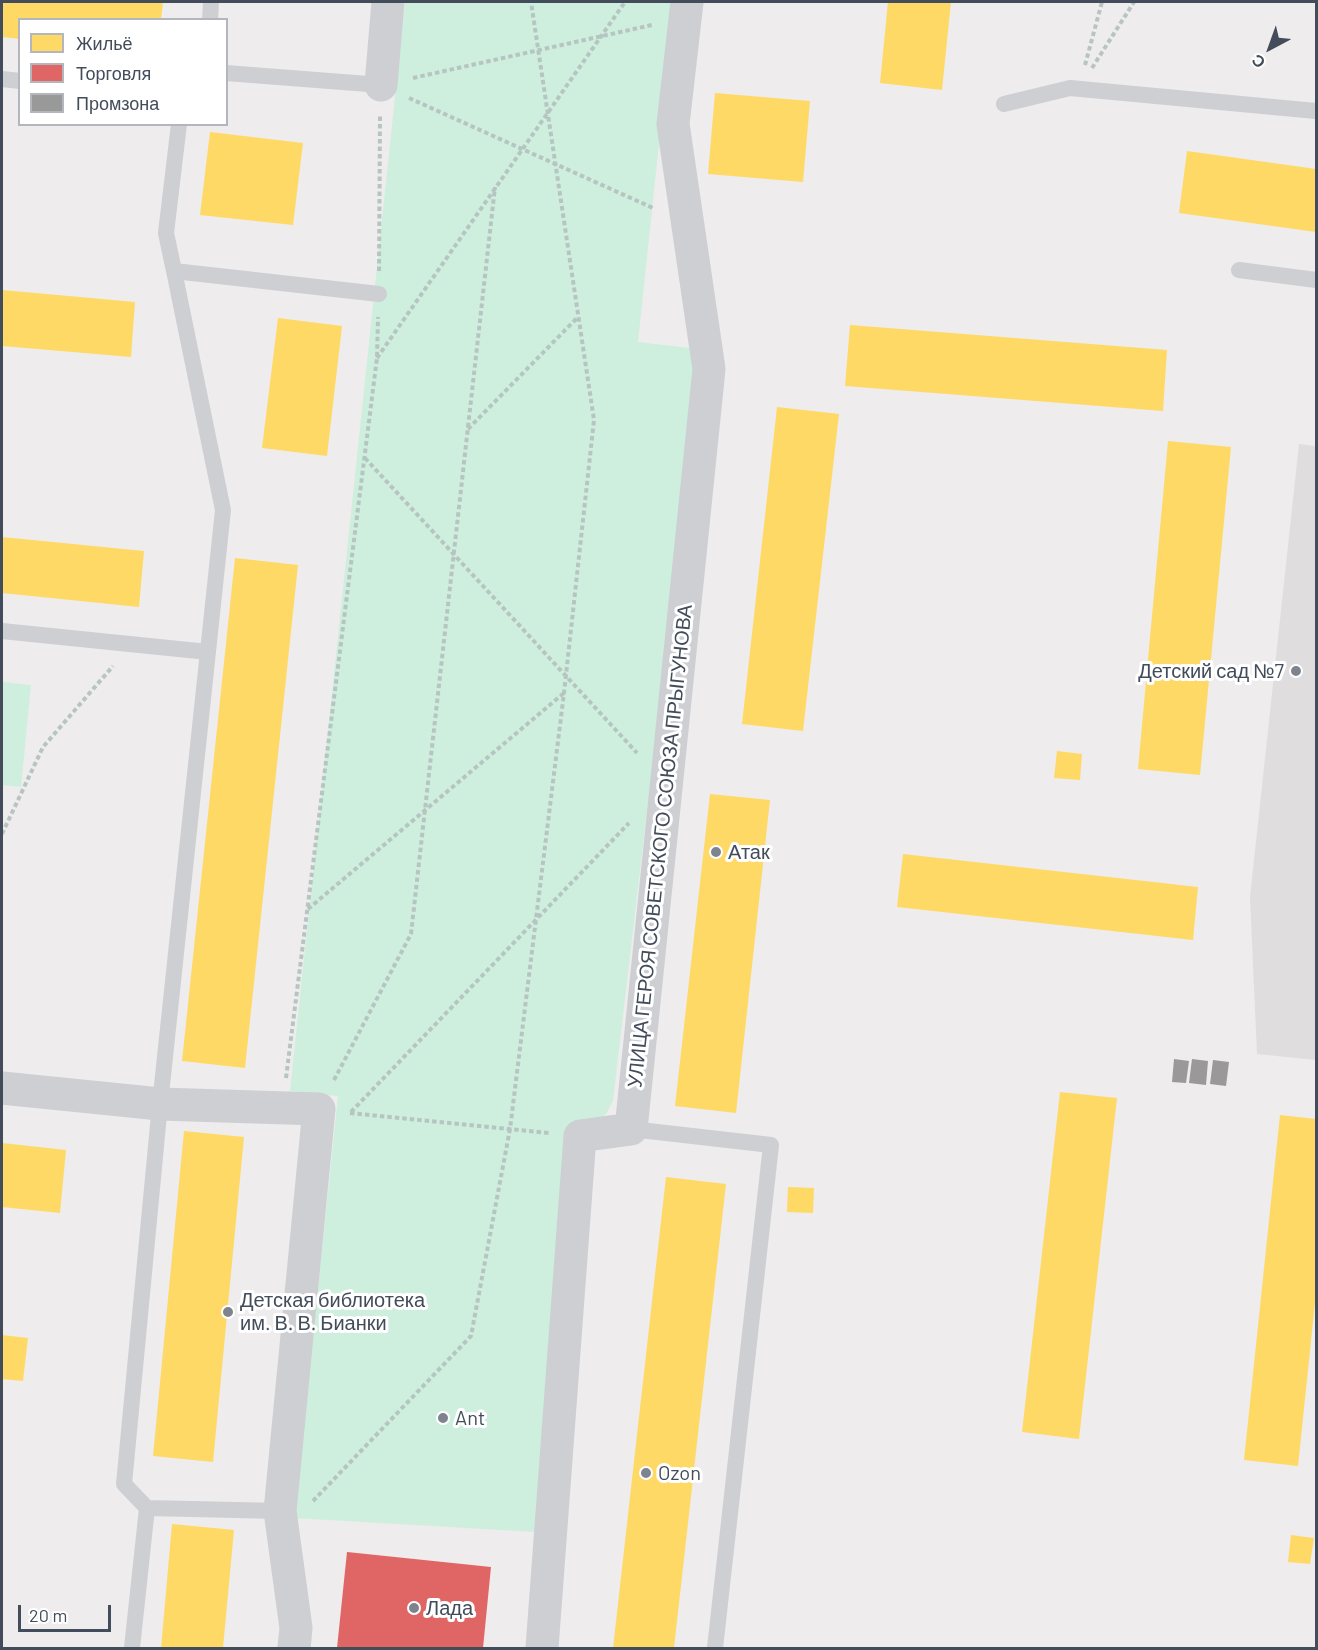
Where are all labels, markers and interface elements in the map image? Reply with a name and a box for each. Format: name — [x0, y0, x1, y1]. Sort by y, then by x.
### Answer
legend — [18, 18, 228, 126]
north arrow — [1240, 18, 1300, 78]
text: Жильё — [76, 32, 133, 54]
text: С — [1247, 51, 1268, 73]
text: Торговля — [76, 62, 151, 84]
text: Промзона — [76, 92, 159, 114]
street label: УЛИЦА ГЕРОЯ СОВЕТСКОГО СОЮЗА ПРЫГУНОВА — [623, 603, 697, 1089]
place label: Детский сад №7 — [1138, 659, 1284, 683]
marker: Детский сад №7 — [1289, 664, 1303, 678]
place label: Атак — [728, 840, 770, 864]
marker: Атак — [709, 845, 723, 859]
place label: Детская библиотека им. В. В. Бианки — [240, 1288, 425, 1335]
marker: Детская библиотека им. В. В. Бианки — [221, 1305, 235, 1319]
place label: Ant — [455, 1406, 485, 1430]
marker: Ant — [436, 1411, 450, 1425]
place label: Ozon — [658, 1461, 701, 1485]
marker: Ozon — [639, 1466, 653, 1480]
scale bar — [21, 1593, 114, 1631]
place label: Лада — [426, 1596, 473, 1620]
marker: Лада — [407, 1601, 421, 1615]
text: 20 m — [29, 1604, 67, 1626]

